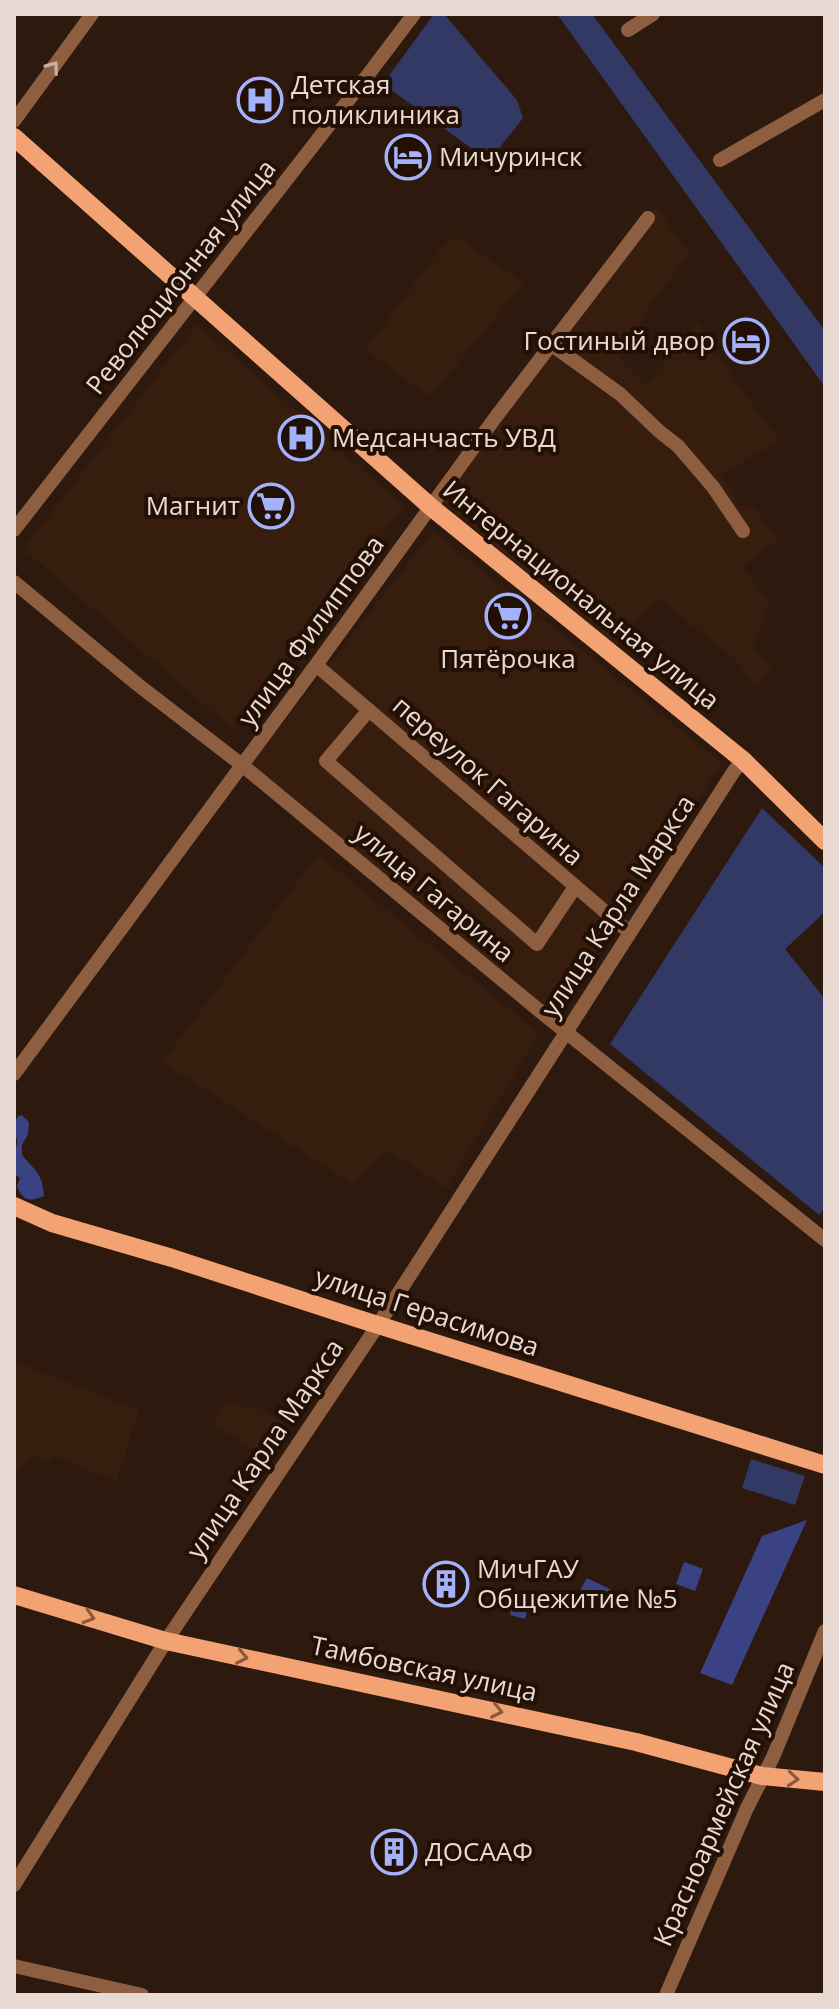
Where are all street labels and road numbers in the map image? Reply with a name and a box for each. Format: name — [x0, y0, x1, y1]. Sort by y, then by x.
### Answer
street label: Революционная улица — [77, 151, 283, 401]
street label: Интернациональная улица — [436, 471, 728, 717]
street label: улица Филиппова — [229, 528, 392, 733]
street label: переулок Гагарина — [386, 687, 592, 873]
street label: улица Карла Маркса — [532, 787, 703, 1024]
street label: улица Гагарина — [347, 815, 522, 970]
street label: улица Герасимова — [311, 1258, 544, 1364]
street label: улица Карла Маркса — [177, 1331, 351, 1566]
street label: Тамбовская улица — [308, 1626, 541, 1710]
street label: Красноармейская улица — [644, 1656, 802, 1952]

